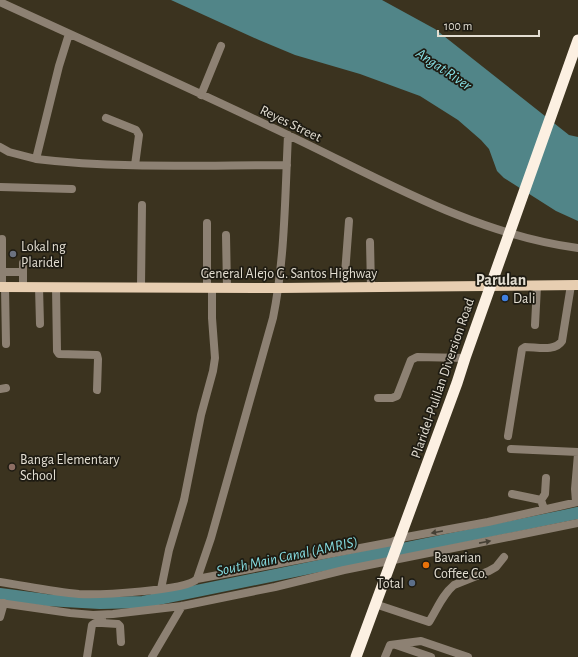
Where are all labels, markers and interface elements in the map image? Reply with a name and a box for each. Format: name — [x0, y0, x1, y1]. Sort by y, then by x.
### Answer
scale bar — [438, 12, 539, 38]
text: 100 m — [444, 20, 472, 32]
water label: Angat River — [412, 45, 475, 94]
street label: Reyes Street — [258, 103, 324, 145]
place label: Lokal ng Plaridel — [21, 240, 66, 270]
marker: Lokal ng Plaridel — [8, 249, 18, 259]
street label: General Alejo G. Santos Highway — [201, 267, 377, 281]
district label: Parulan — [476, 272, 526, 288]
place label: Dali — [513, 292, 535, 306]
marker: Dali — [500, 293, 510, 303]
street label: Plaridel-Pulilan Diversion Road — [409, 297, 477, 460]
place label: Banga Elementary School — [20, 453, 119, 483]
marker: Banga Elementary School — [7, 462, 17, 472]
one-way arrow — [431, 529, 443, 535]
water label: South Main Canal (AMRIS) — [215, 534, 359, 579]
one-way arrow — [479, 539, 491, 545]
place label: Bavarian Coffee Co. — [434, 551, 487, 581]
marker: Bavarian Coffee Co. — [421, 560, 431, 570]
place label: Total — [377, 577, 404, 591]
marker: Total — [407, 578, 417, 588]

